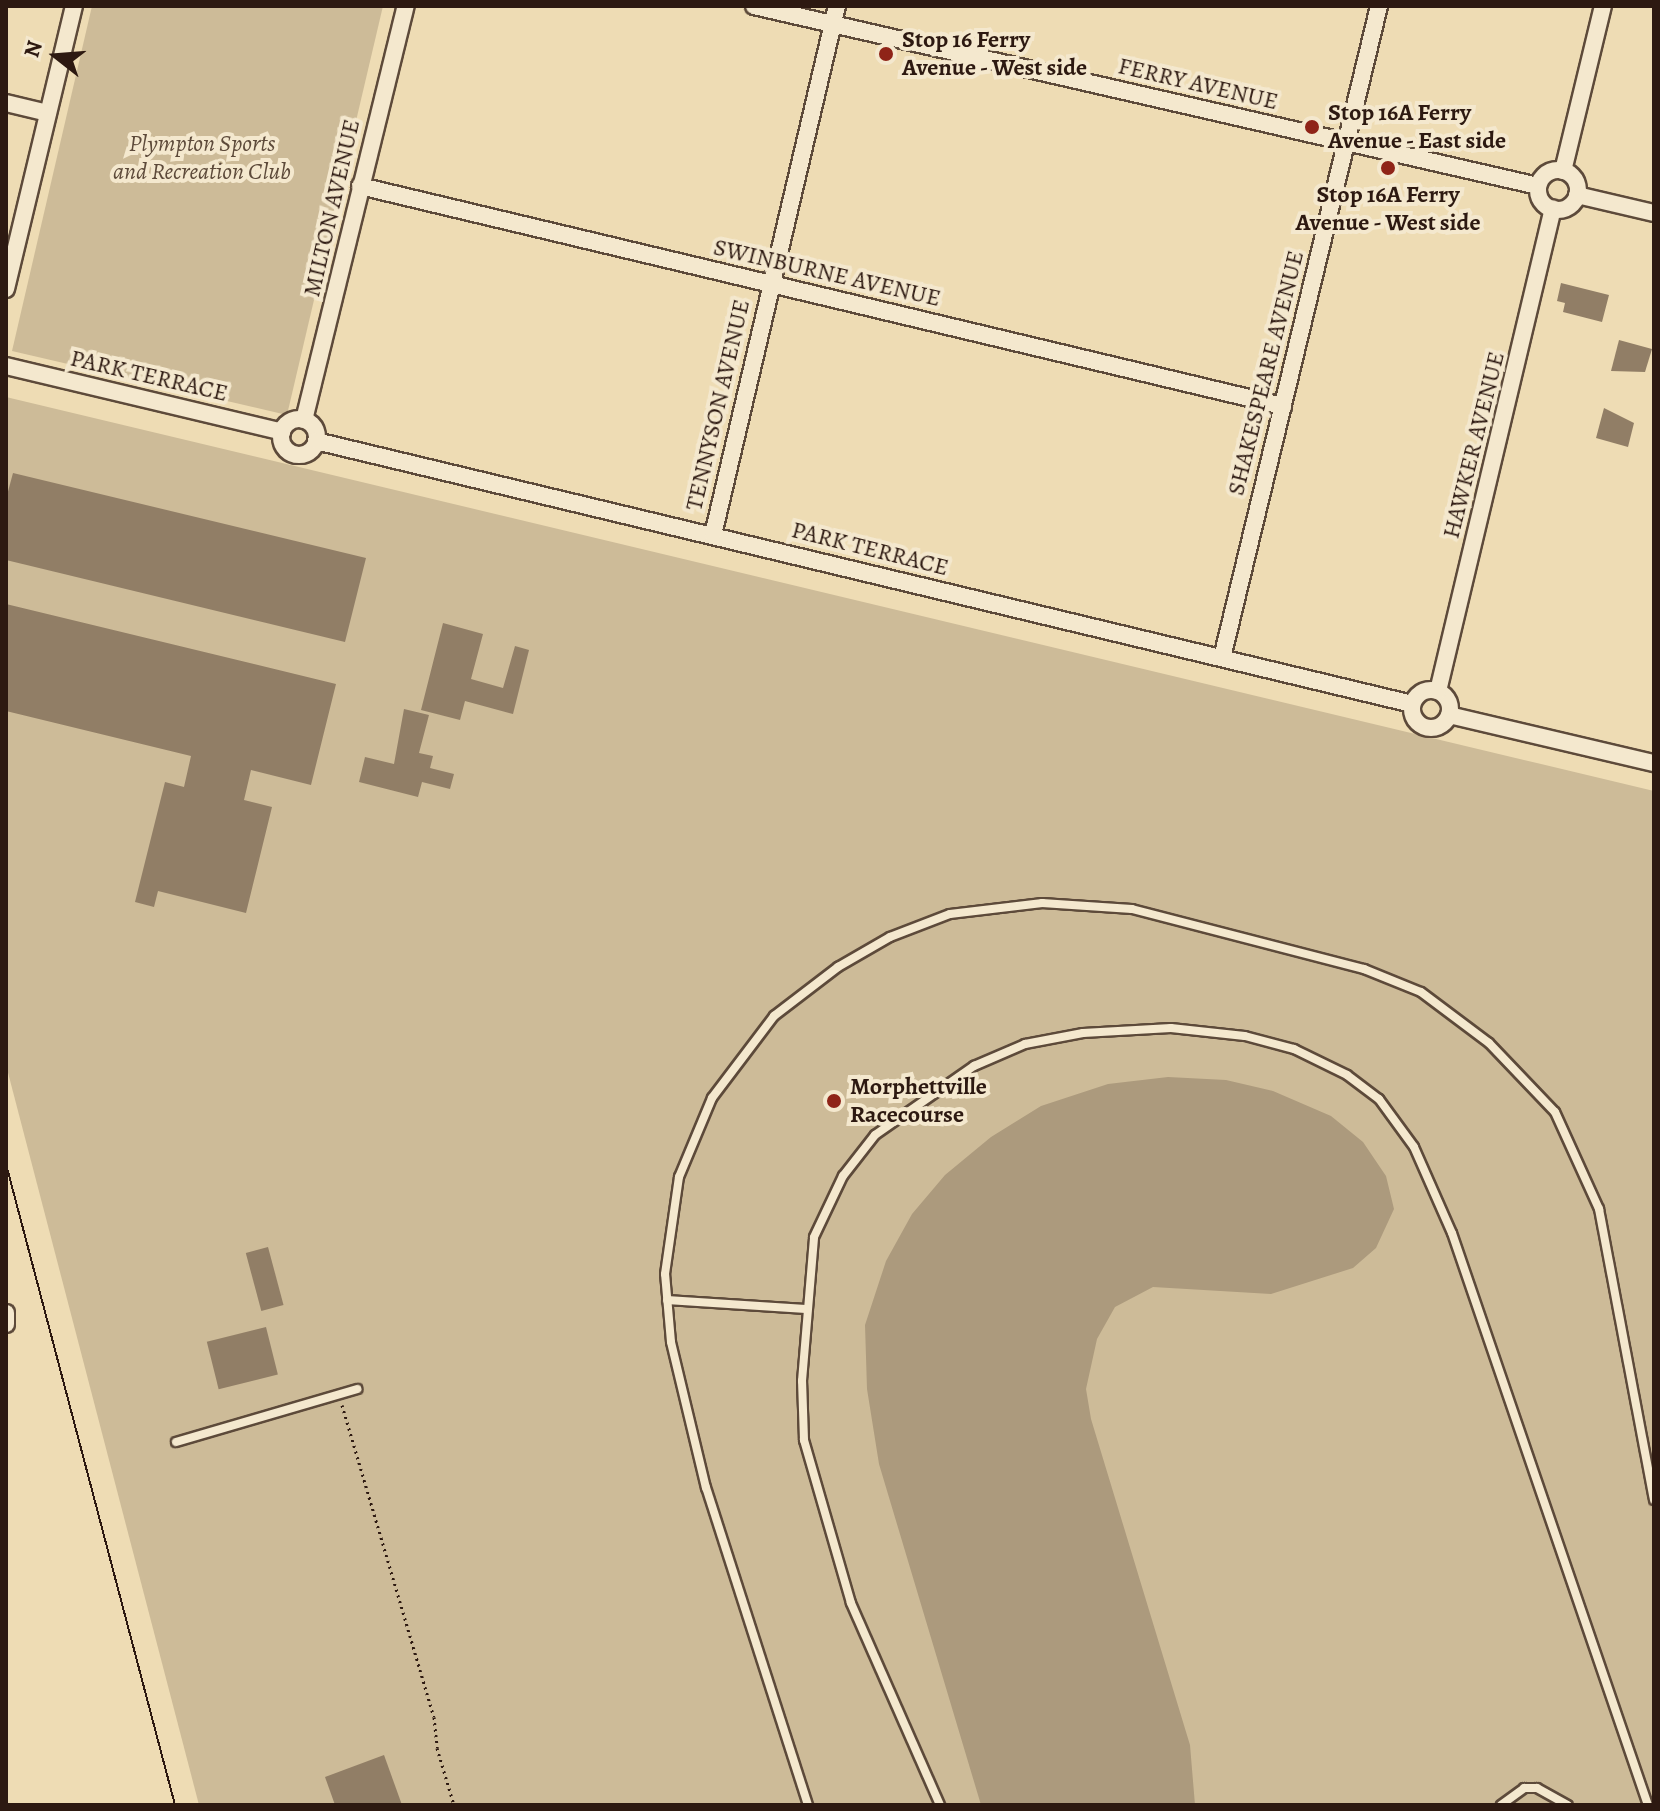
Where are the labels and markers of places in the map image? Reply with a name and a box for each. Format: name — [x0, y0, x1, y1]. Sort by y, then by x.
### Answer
place label: Stop 16 Ferry Avenue - West side — [902, 26, 1088, 82]
marker: Stop 16 Ferry Avenue - West side — [877, 45, 895, 63]
place label: Stop 16A Ferry Avenue - East side — [1328, 99, 1507, 155]
marker: Stop 16A Ferry Avenue - East side — [1303, 118, 1321, 136]
marker: Stop 16A Ferry Avenue - West side — [1379, 159, 1397, 177]
place label: Stop 16A Ferry Avenue - West side — [1295, 181, 1481, 237]
place label: Morphettville Racecourse — [850, 1073, 987, 1129]
marker: Morphettville Racecourse — [825, 1092, 843, 1110]

